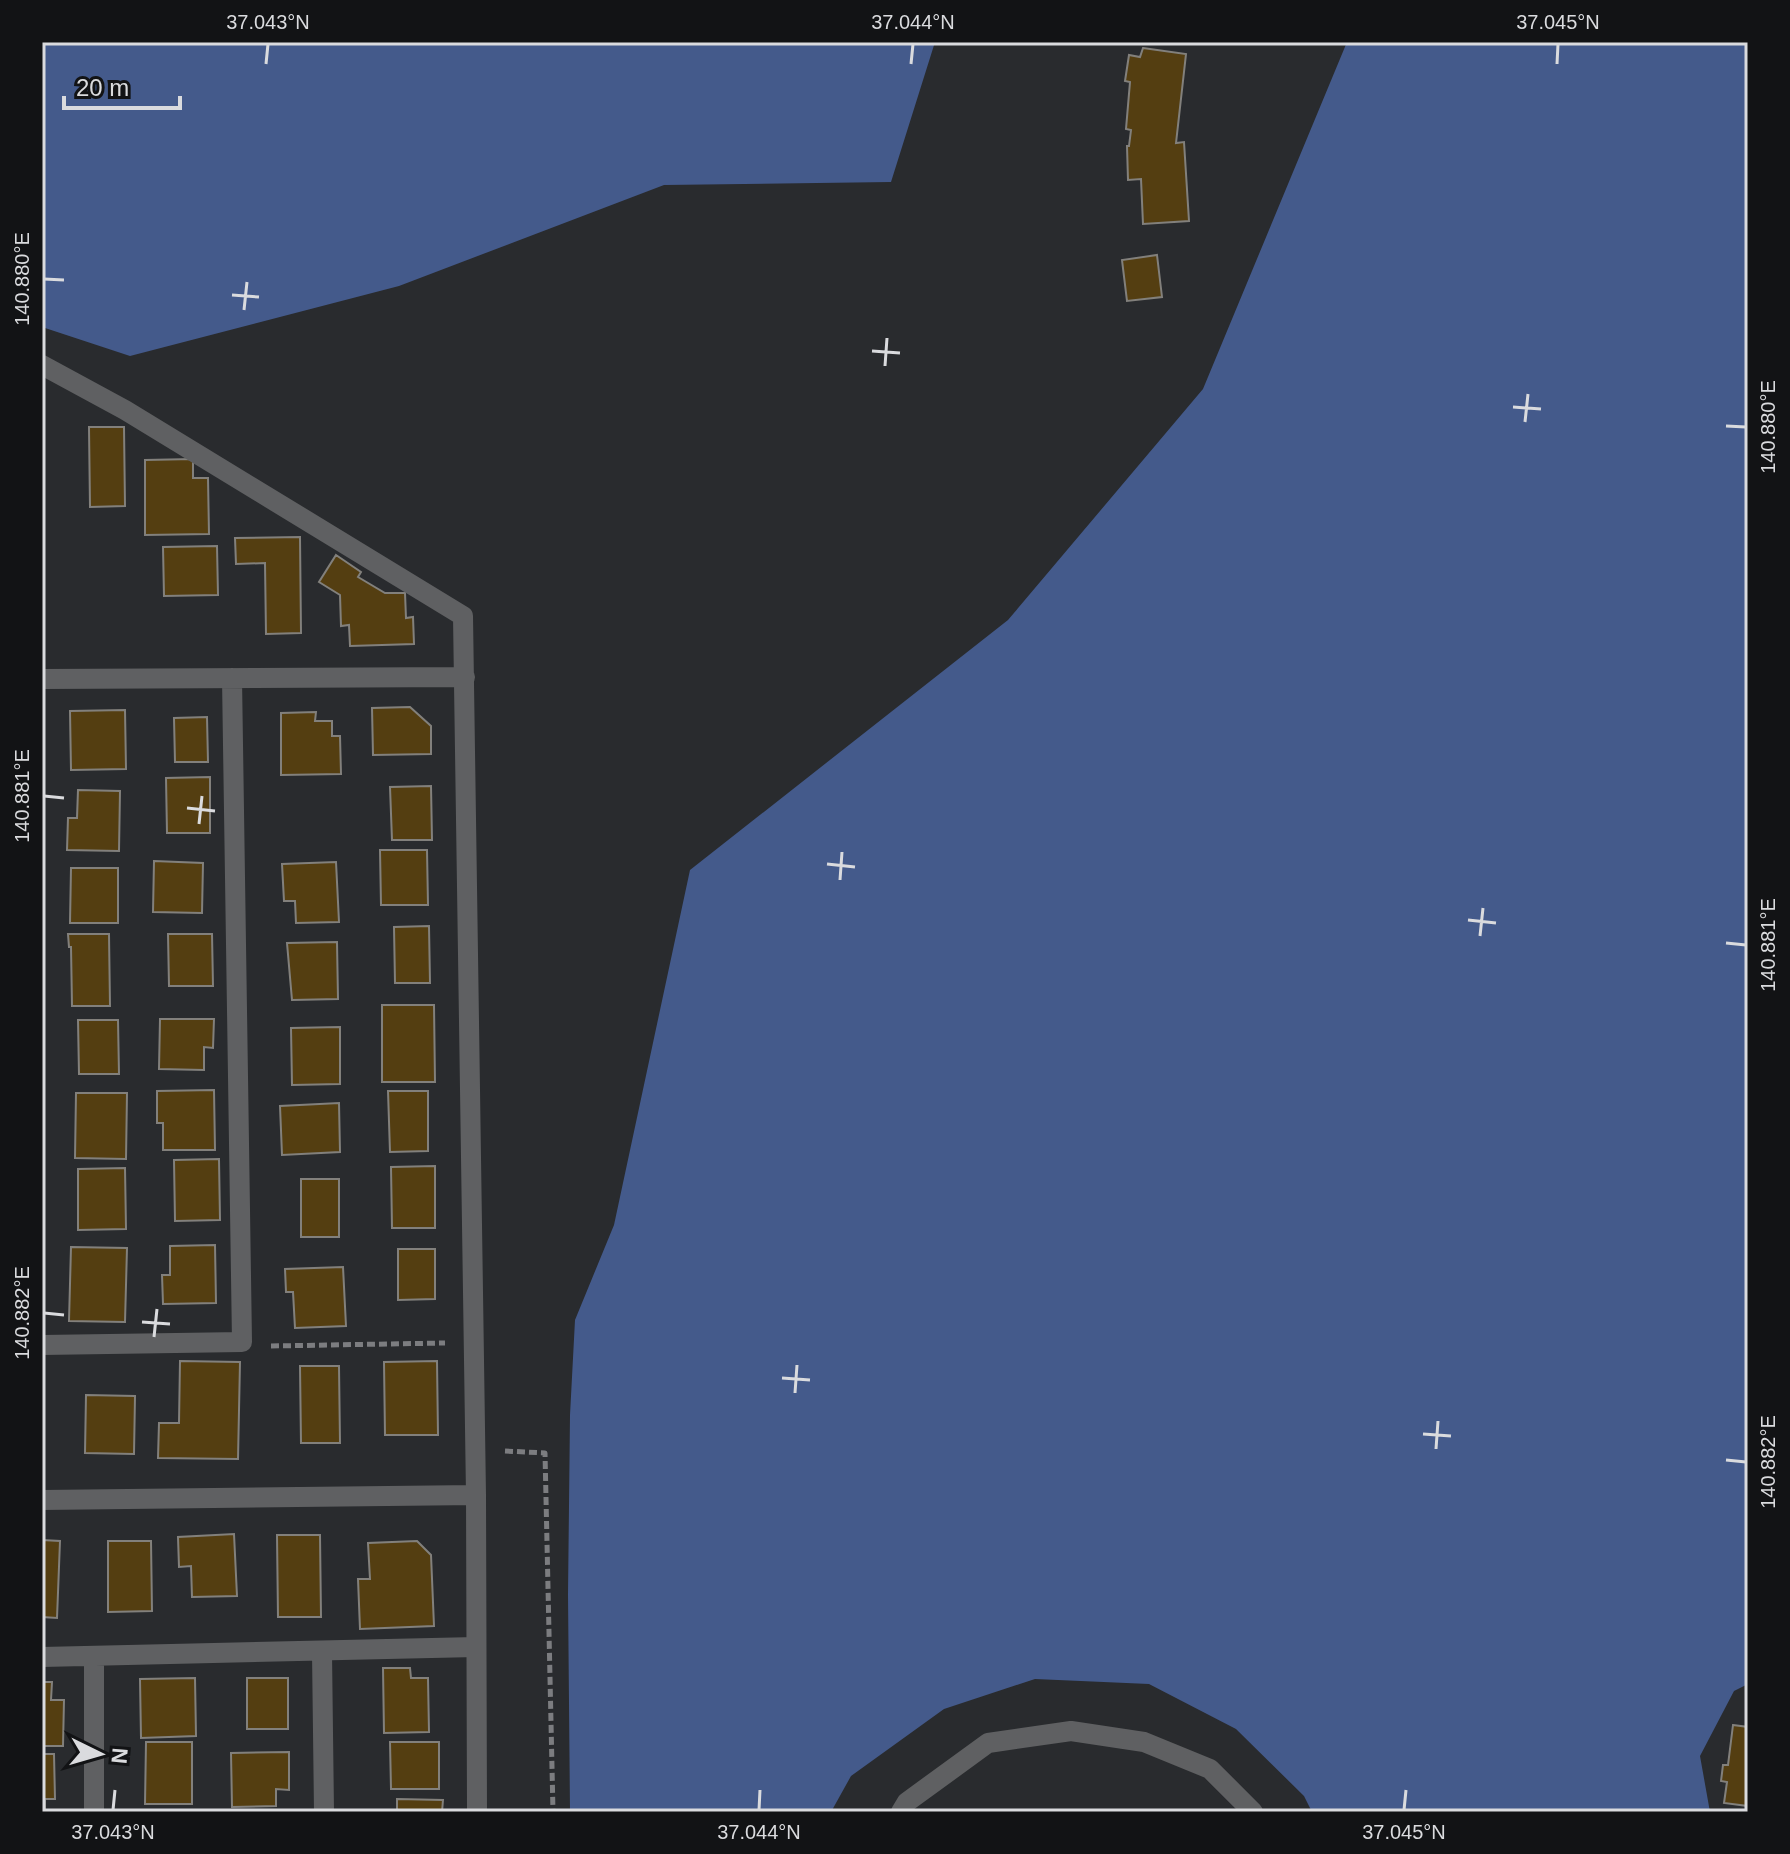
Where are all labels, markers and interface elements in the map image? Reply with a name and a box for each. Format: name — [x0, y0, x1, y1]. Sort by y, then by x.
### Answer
text: 37.043°N — [226, 11, 310, 33]
text: 37.044°N — [871, 11, 955, 33]
text: 37.045°N — [1516, 11, 1600, 33]
scale bar — [64, 60, 180, 110]
text: 20 m — [76, 74, 129, 101]
text: 140.880°E — [11, 232, 33, 326]
text: 140.880°E — [1757, 380, 1779, 474]
text: 140.881°E — [11, 749, 33, 843]
text: 140.881°E — [1757, 898, 1779, 992]
text: 140.882°E — [11, 1266, 33, 1360]
text: 140.882°E — [1757, 1415, 1779, 1509]
north arrow — [60, 1714, 140, 1794]
text: N — [106, 1747, 133, 1765]
text: 37.043°N — [71, 1821, 155, 1843]
text: 37.044°N — [717, 1821, 801, 1843]
text: 37.045°N — [1362, 1821, 1446, 1843]

